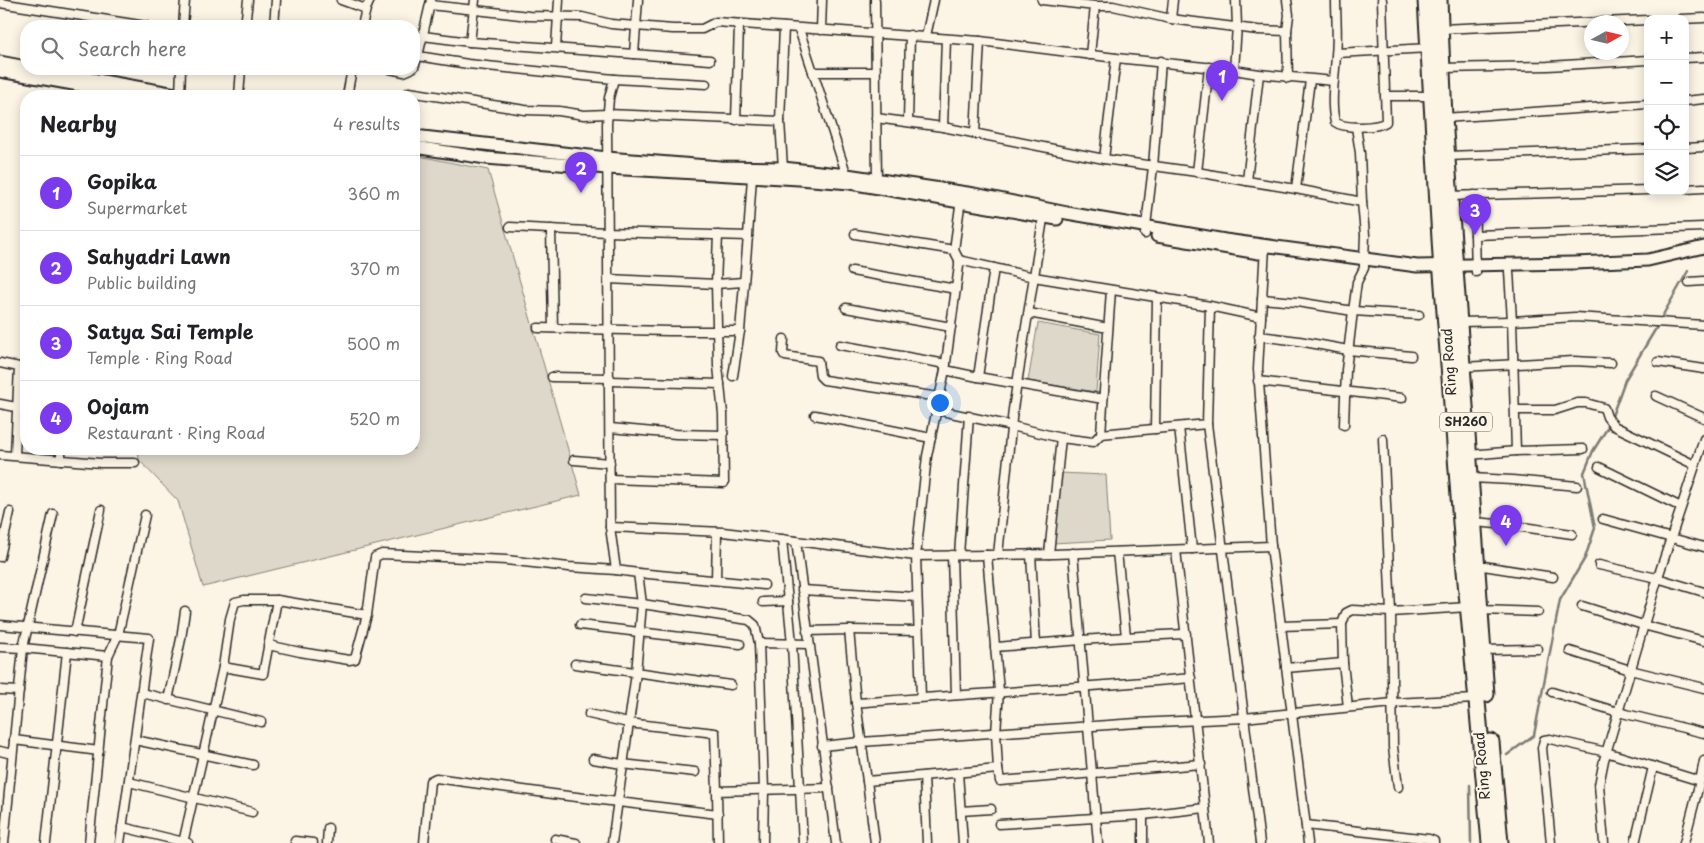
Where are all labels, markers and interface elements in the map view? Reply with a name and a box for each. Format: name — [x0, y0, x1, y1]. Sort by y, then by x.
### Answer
north arrow — [1584, 15, 1629, 60]
map controls — [1644, 15, 1689, 195]
button: + — [1644, 15, 1689, 60]
search box — [20, 20, 420, 75]
icon: search — [38, 34, 66, 62]
text: Search here — [78, 34, 187, 62]
pin: 1 — [1206, 60, 1238, 101]
button: − — [1644, 60, 1689, 105]
button: locate — [1644, 105, 1689, 150]
text: Nearby — [40, 107, 117, 139]
text: 4 results — [333, 111, 400, 135]
button: layers — [1644, 150, 1689, 195]
pin: 2 — [565, 152, 597, 193]
text: Gopika — [87, 167, 157, 195]
text: 1 — [52, 181, 60, 205]
text: 360 m — [348, 181, 400, 205]
pin: 3 — [1459, 194, 1491, 235]
text: Supermarket — [87, 195, 187, 219]
text: Sahyadri Lawn — [87, 242, 231, 270]
text: 2 — [50, 256, 62, 280]
text: 370 m — [350, 256, 400, 280]
text: Public building — [87, 270, 197, 294]
text: Satya Sai Temple — [87, 317, 253, 345]
street label: Ring Road — [1436, 327, 1461, 397]
text: 3 — [51, 331, 61, 355]
text: 500 m — [347, 331, 400, 355]
text: Temple · Ring Road — [87, 345, 233, 369]
your location — [927, 390, 953, 416]
text: Oojam — [87, 392, 149, 420]
text: 4 — [51, 406, 61, 430]
text: 520 m — [349, 406, 400, 430]
road number: SH260 — [1440, 412, 1492, 432]
text: Restaurant · Ring Road — [87, 420, 265, 444]
pin: 4 — [1490, 505, 1522, 546]
street label: Ring Road — [1468, 731, 1495, 801]

